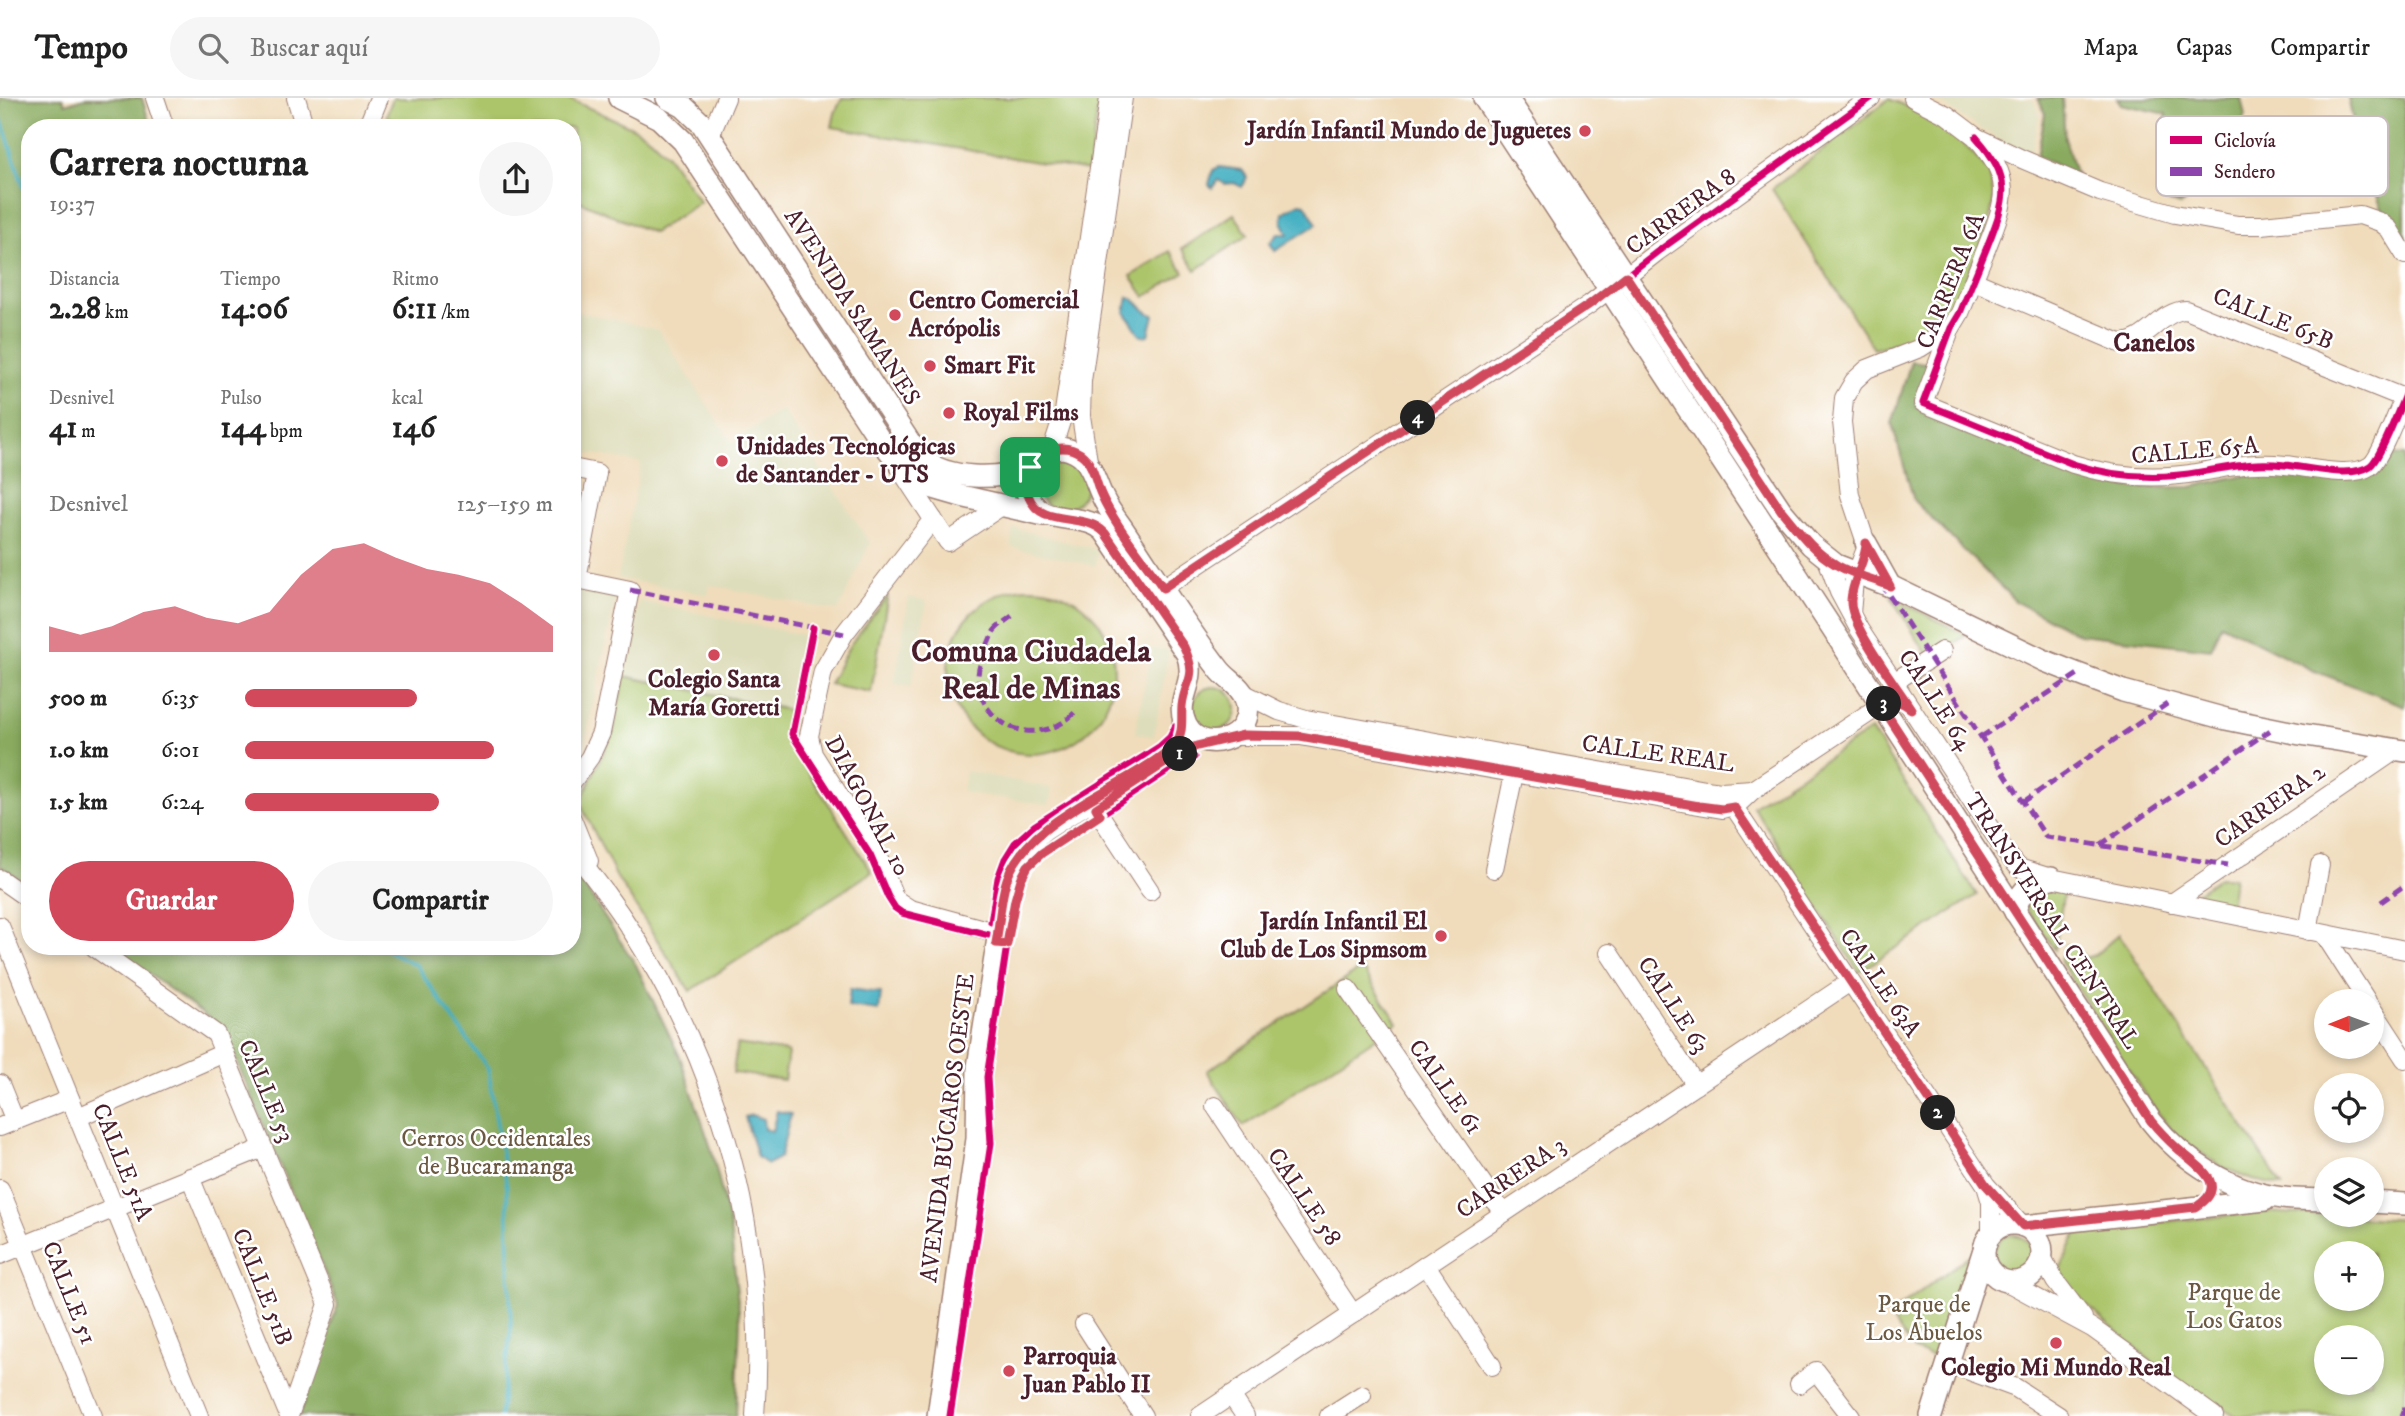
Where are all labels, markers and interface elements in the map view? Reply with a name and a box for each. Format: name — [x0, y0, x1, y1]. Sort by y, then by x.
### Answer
search box — [170, 17, 660, 80]
text: Tempo — [35, 28, 128, 69]
icon: search — [194, 29, 232, 67]
text: Buscar aquí — [250, 32, 368, 65]
text: Mapa — [2084, 33, 2138, 63]
text: Capas — [2176, 33, 2232, 63]
text: Compartir — [2270, 33, 2370, 63]
place label: Jardín Infantil Mundo de Juguetes — [1244, 116, 1571, 146]
legend — [2156, 116, 2388, 196]
marker: Jardín Infantil Mundo de Juguetes — [1577, 123, 1593, 139]
text: Ciclovía — [2214, 130, 2276, 153]
text: Carrera nocturna — [49, 140, 308, 188]
button: share — [479, 142, 553, 216]
text: Sendero — [2214, 161, 2275, 184]
street label: CARRERA 8 — [1620, 162, 1742, 262]
text: 19:37 — [49, 190, 96, 219]
street label: AVENIDA SAMANES — [777, 203, 927, 411]
street label: CARRERA 6A — [1910, 208, 1992, 354]
text: Distancia — [49, 268, 120, 291]
text: Tiempo — [220, 268, 280, 291]
text: Ritmo — [392, 268, 439, 291]
street label: CALLE 65B — [2208, 281, 2338, 357]
place label: Centro Comercial Acrópolis — [908, 286, 1080, 344]
text: 2.28 — [49, 291, 101, 328]
text: 14:06 — [220, 291, 288, 328]
text: 6:11 — [392, 291, 437, 328]
text: km — [101, 301, 129, 324]
text: /km — [437, 301, 470, 324]
marker: Centro Comercial Acrópolis — [887, 307, 903, 323]
district label: Canelos — [2113, 327, 2195, 360]
place label: Smart Fit — [944, 351, 1035, 381]
marker: Smart Fit — [922, 358, 938, 374]
text: Desnivel — [49, 387, 114, 410]
text: Pulso — [220, 387, 262, 410]
text: kcal — [392, 387, 423, 410]
place label: Royal Films — [963, 398, 1079, 428]
pin: 4 — [1400, 400, 1436, 436]
marker: Royal Films — [941, 405, 957, 421]
text: 4 — [1412, 406, 1423, 429]
text: 41 — [49, 410, 77, 447]
text: 144 — [220, 410, 266, 447]
text: 146 — [392, 410, 436, 447]
text: m — [77, 420, 96, 443]
text: bpm — [266, 420, 303, 443]
street label: CALLE 65A — [2130, 430, 2261, 472]
place label: Unidades Tecnológicas de Santander - UTS — [736, 432, 955, 490]
pin — [1000, 437, 1060, 497]
icon: arrive — [1011, 448, 1049, 486]
marker: Unidades Tecnológicas de Santander - UTS — [714, 453, 730, 469]
text: Desnivel — [49, 490, 128, 519]
text: 125–159 m — [456, 490, 553, 519]
district label: Comuna Ciudadela Real de Minas — [911, 632, 1151, 709]
street label: CALLE 64 — [1891, 644, 1979, 757]
marker: Colegio Santa María Goretti — [706, 647, 722, 663]
place label: Colegio Santa María Goretti — [648, 665, 781, 723]
text: 500 m — [49, 684, 107, 713]
text: 6:35 — [161, 684, 199, 713]
pin: 3 — [1867, 686, 1902, 722]
text: 3 — [1880, 692, 1887, 715]
street label: CALLE REAL — [1580, 728, 1736, 780]
street label: DIAGONAL 10 — [817, 731, 917, 881]
text: 1.0 km — [49, 736, 109, 765]
text: 6:01 — [161, 736, 200, 765]
pin: 1 — [1162, 736, 1198, 772]
text: 1 — [1176, 742, 1183, 765]
street label: CARRERA 2 — [2209, 757, 2331, 855]
street label: TRANSVERSAL CENTRAL — [1958, 787, 2146, 1055]
text: 1.5 km — [49, 788, 108, 817]
text: 6:24 — [161, 788, 204, 817]
button: Guardar — [49, 861, 294, 941]
button: Compartir — [308, 861, 553, 941]
place label: Jardín Infantil El Club de Los Sipmsom — [1220, 907, 1428, 965]
street label: CALLE 63A — [1833, 923, 1928, 1044]
marker: Jardín Infantil El Club de Los Sipmsom — [1433, 928, 1449, 944]
street label: CALLE 63 — [1631, 951, 1715, 1059]
street label: AVENIDA BÚCAROS OESTE — [913, 972, 982, 1284]
north arrow — [2314, 989, 2384, 1059]
map controls — [2314, 989, 2384, 1395]
street label: CALLE 61 — [1401, 1034, 1489, 1140]
street label: CALLE 53 — [231, 1035, 301, 1147]
button: locate — [2314, 1073, 2384, 1143]
pin: 2 — [1920, 1096, 1955, 1130]
street label: CALLE 51A — [85, 1099, 159, 1226]
text: 2 — [1933, 1101, 1942, 1124]
park label: Cerros Occidentales de Bucaramanga — [401, 1124, 591, 1182]
street label: CARRERA 3 — [1451, 1130, 1571, 1226]
street label: CALLE 58 — [1260, 1142, 1348, 1252]
button: layers — [2314, 1157, 2384, 1227]
street label: CALLE 51B — [225, 1224, 299, 1350]
street label: CALLE 51 — [35, 1237, 103, 1349]
button: + — [2314, 1241, 2384, 1311]
park label: Parque de Los Gatos — [2186, 1278, 2282, 1336]
park label: Parque de Los Abuelos — [1866, 1290, 1983, 1348]
button: − — [2314, 1325, 2384, 1395]
marker: Colegio Mi Mundo Real — [2048, 1335, 2064, 1351]
place label: Parroquia Juan Pablo II — [1020, 1342, 1151, 1400]
place label: Colegio Mi Mundo Real — [1941, 1353, 2172, 1383]
marker: Parroquia Juan Pablo II — [1001, 1363, 1017, 1379]

